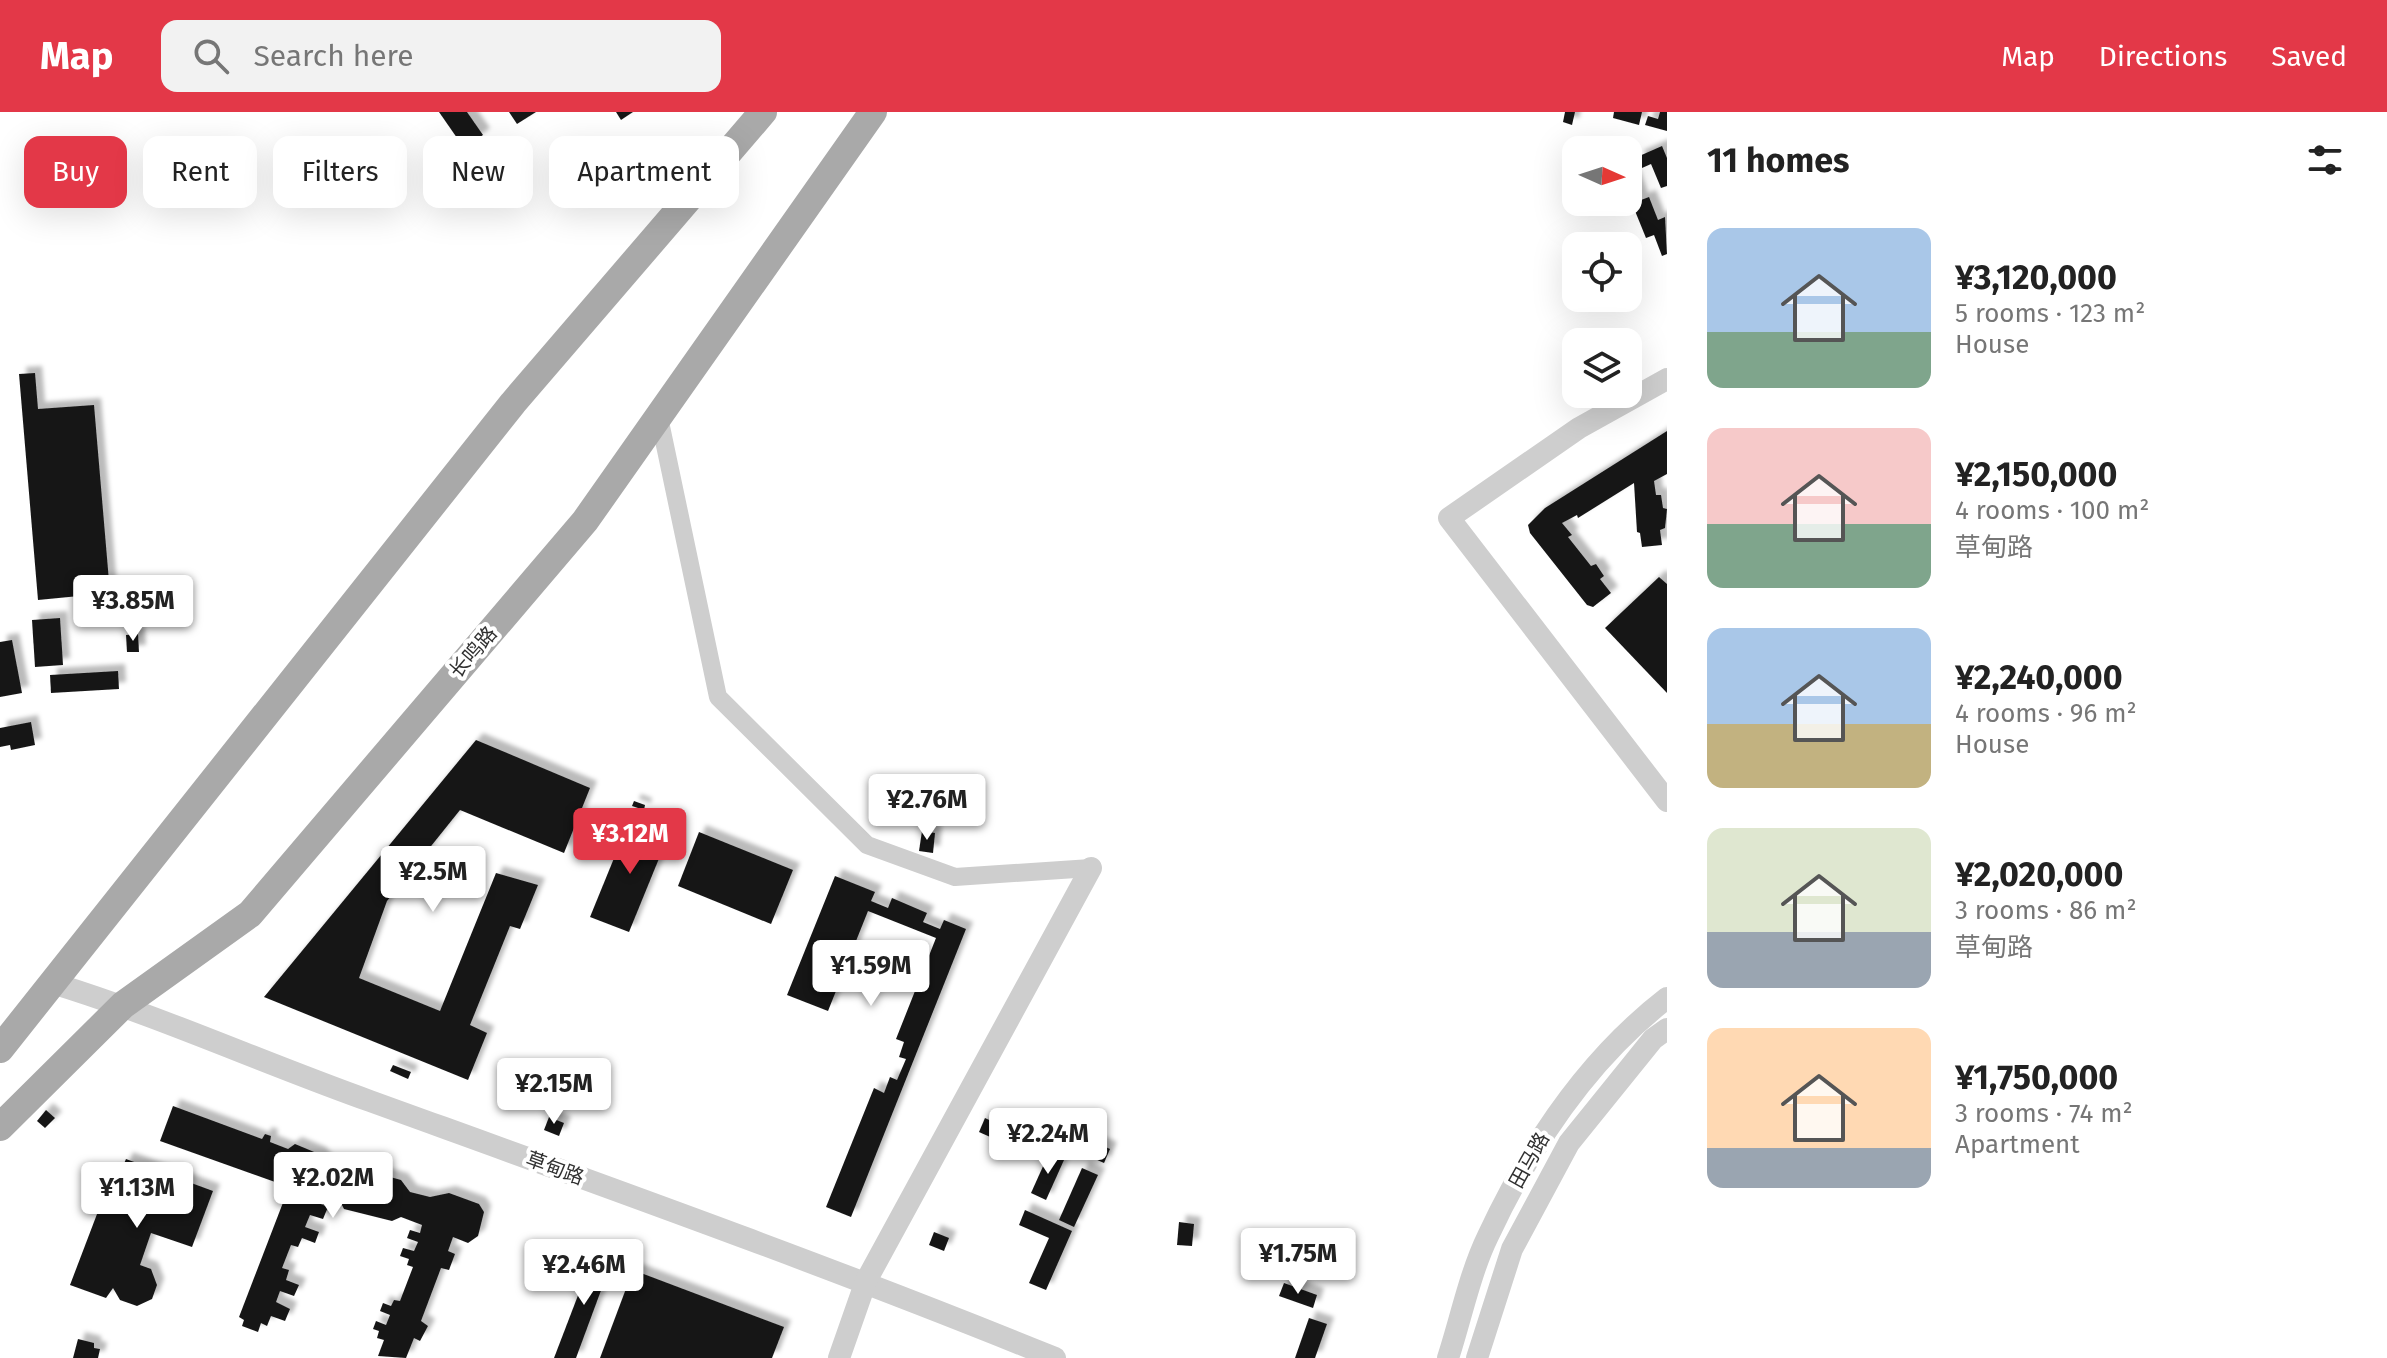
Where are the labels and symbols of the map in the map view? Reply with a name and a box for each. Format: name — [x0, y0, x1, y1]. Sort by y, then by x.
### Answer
north arrow — [1562, 136, 1642, 216]
pin: ¥3.85M — [68, 575, 198, 643]
street label: 长鸣路 — [444, 621, 502, 683]
pin: ¥2.76M — [862, 774, 992, 842]
pin: ¥3.12M — [565, 808, 695, 876]
pin: ¥2.5M — [377, 846, 489, 914]
pin: ¥1.59M — [806, 940, 936, 1008]
pin: ¥2.15M — [489, 1058, 619, 1126]
pin: ¥2.24M — [983, 1108, 1113, 1176]
street label: 田马路 — [1504, 1128, 1554, 1192]
street label: 草甸路 — [523, 1146, 587, 1190]
pin: ¥2.02M — [268, 1152, 398, 1220]
pin: ¥1.13M — [72, 1162, 202, 1230]
pin: ¥1.75M — [1233, 1228, 1363, 1296]
pin: ¥2.46M — [519, 1239, 649, 1307]

